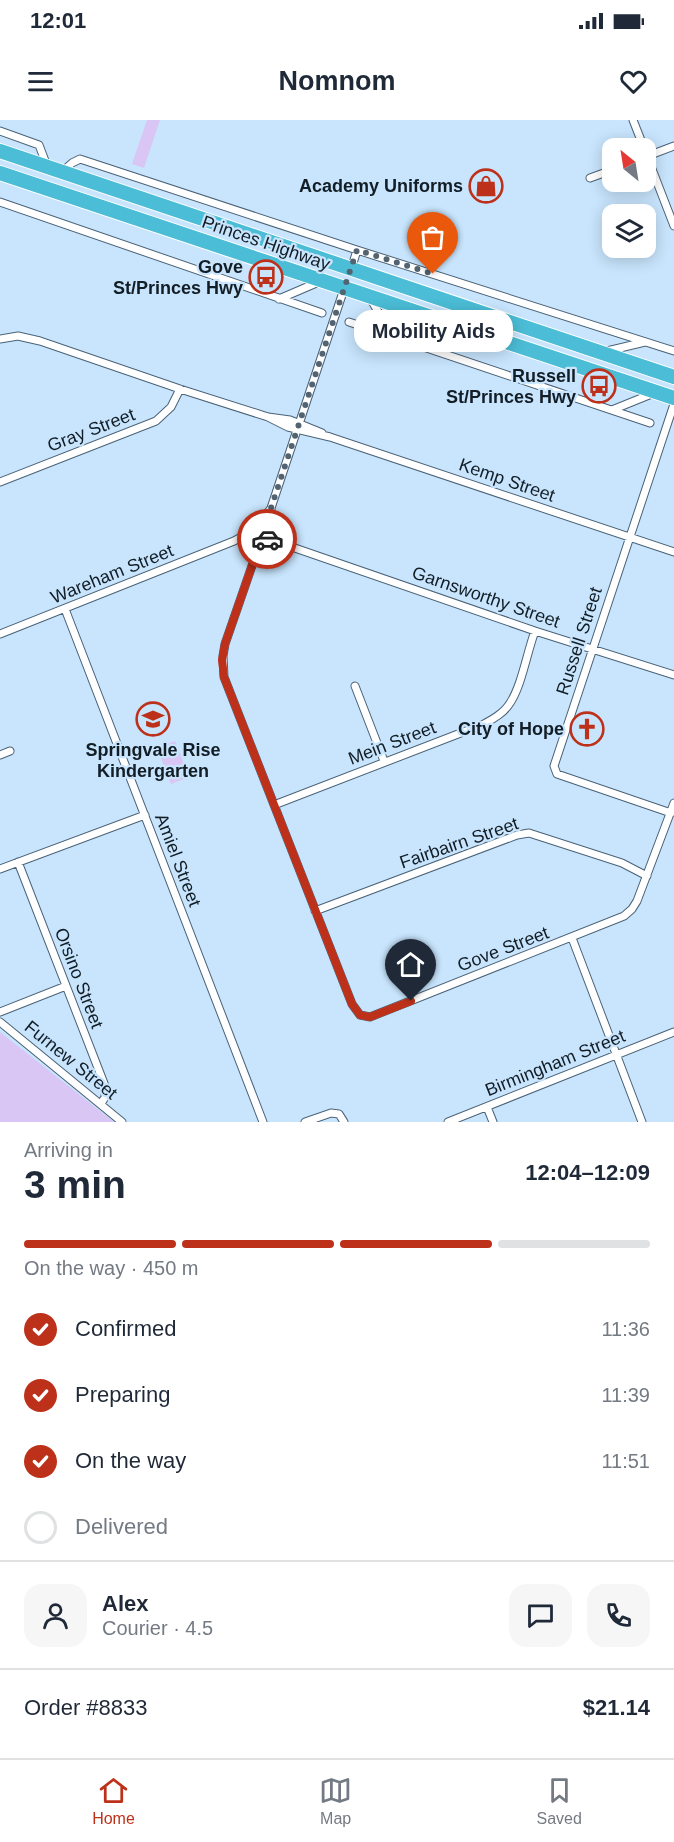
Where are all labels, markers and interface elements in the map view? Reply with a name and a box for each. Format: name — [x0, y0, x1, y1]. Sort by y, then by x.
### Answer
text: 12:01 — [30, 8, 86, 33]
icon: menu — [24, 65, 57, 98]
icon: heart — [617, 65, 650, 98]
text: Nomnom — [279, 66, 396, 96]
north arrow — [602, 138, 656, 192]
map controls — [602, 138, 656, 258]
shop icon: Academy Uniforms — [468, 168, 504, 204]
place label: Academy Uniforms — [299, 176, 463, 196]
button: layers — [602, 204, 656, 258]
street label: Princes Highway — [199, 212, 333, 274]
pin — [407, 212, 458, 274]
icon: bag — [416, 221, 449, 254]
place label: Gove St/Princes Hwy — [113, 257, 243, 298]
bus stop icon: Gove St/Princes Hwy — [248, 259, 284, 295]
callout: Mobility Aids — [354, 310, 512, 352]
text: Mobility Aids — [372, 320, 495, 342]
place label: Russell St/Princes Hwy — [446, 366, 576, 407]
bus stop icon: Russell St/Princes Hwy — [581, 368, 617, 404]
street label: Gray Street — [44, 404, 138, 456]
street label: Kemp Street — [456, 454, 558, 506]
courier — [237, 509, 297, 569]
icon: car — [251, 523, 284, 556]
street label: Wareham Street — [48, 540, 176, 608]
street label: Garnsworthy Street — [409, 562, 563, 632]
street label: Russell Street — [552, 585, 606, 697]
school or university icon: Springvale Rise Kindergarten — [135, 701, 171, 737]
church icon: City of Hope — [569, 711, 605, 747]
street label: Mein Street — [345, 717, 439, 769]
place label: City of Hope — [458, 719, 564, 739]
place label: Springvale Rise Kindergarten — [85, 740, 221, 781]
street label: Amiel Street — [151, 811, 205, 909]
street label: Fairbairn Street — [397, 813, 521, 873]
street label: Gove Street — [455, 922, 551, 976]
street label: Orsino Street — [51, 925, 107, 1031]
pin — [385, 939, 436, 1001]
icon: home — [394, 948, 427, 981]
street label: Furnew Street — [21, 1017, 121, 1103]
street label: Birmingham Street — [482, 1026, 628, 1100]
text: Arriving in — [24, 1139, 113, 1161]
text: 12:04–12:09 — [525, 1160, 650, 1185]
text: 3 min — [24, 1163, 126, 1206]
text: On the way · 450 m — [24, 1257, 199, 1279]
icon: check — [24, 1313, 57, 1346]
text: Confirmed — [75, 1316, 176, 1341]
text: 11:36 — [601, 1318, 650, 1340]
icon: check — [24, 1379, 57, 1412]
text: Preparing — [75, 1382, 170, 1407]
text: 11:39 — [601, 1384, 650, 1406]
icon: check — [24, 1445, 57, 1478]
text: On the way — [75, 1448, 186, 1473]
text: 11:51 — [601, 1450, 650, 1472]
text: Delivered — [75, 1514, 168, 1539]
button: person — [24, 1584, 87, 1647]
button: chat — [509, 1584, 572, 1647]
button: phone — [587, 1584, 650, 1647]
text: Alex — [102, 1591, 148, 1616]
text: Courier · 4.5 — [102, 1617, 213, 1639]
text: Order #8833 — [24, 1695, 148, 1720]
text: $21.14 — [583, 1695, 650, 1720]
tab: Home — [92, 1774, 135, 1828]
tab: Map — [319, 1774, 352, 1828]
tab: Saved — [536, 1774, 582, 1828]

